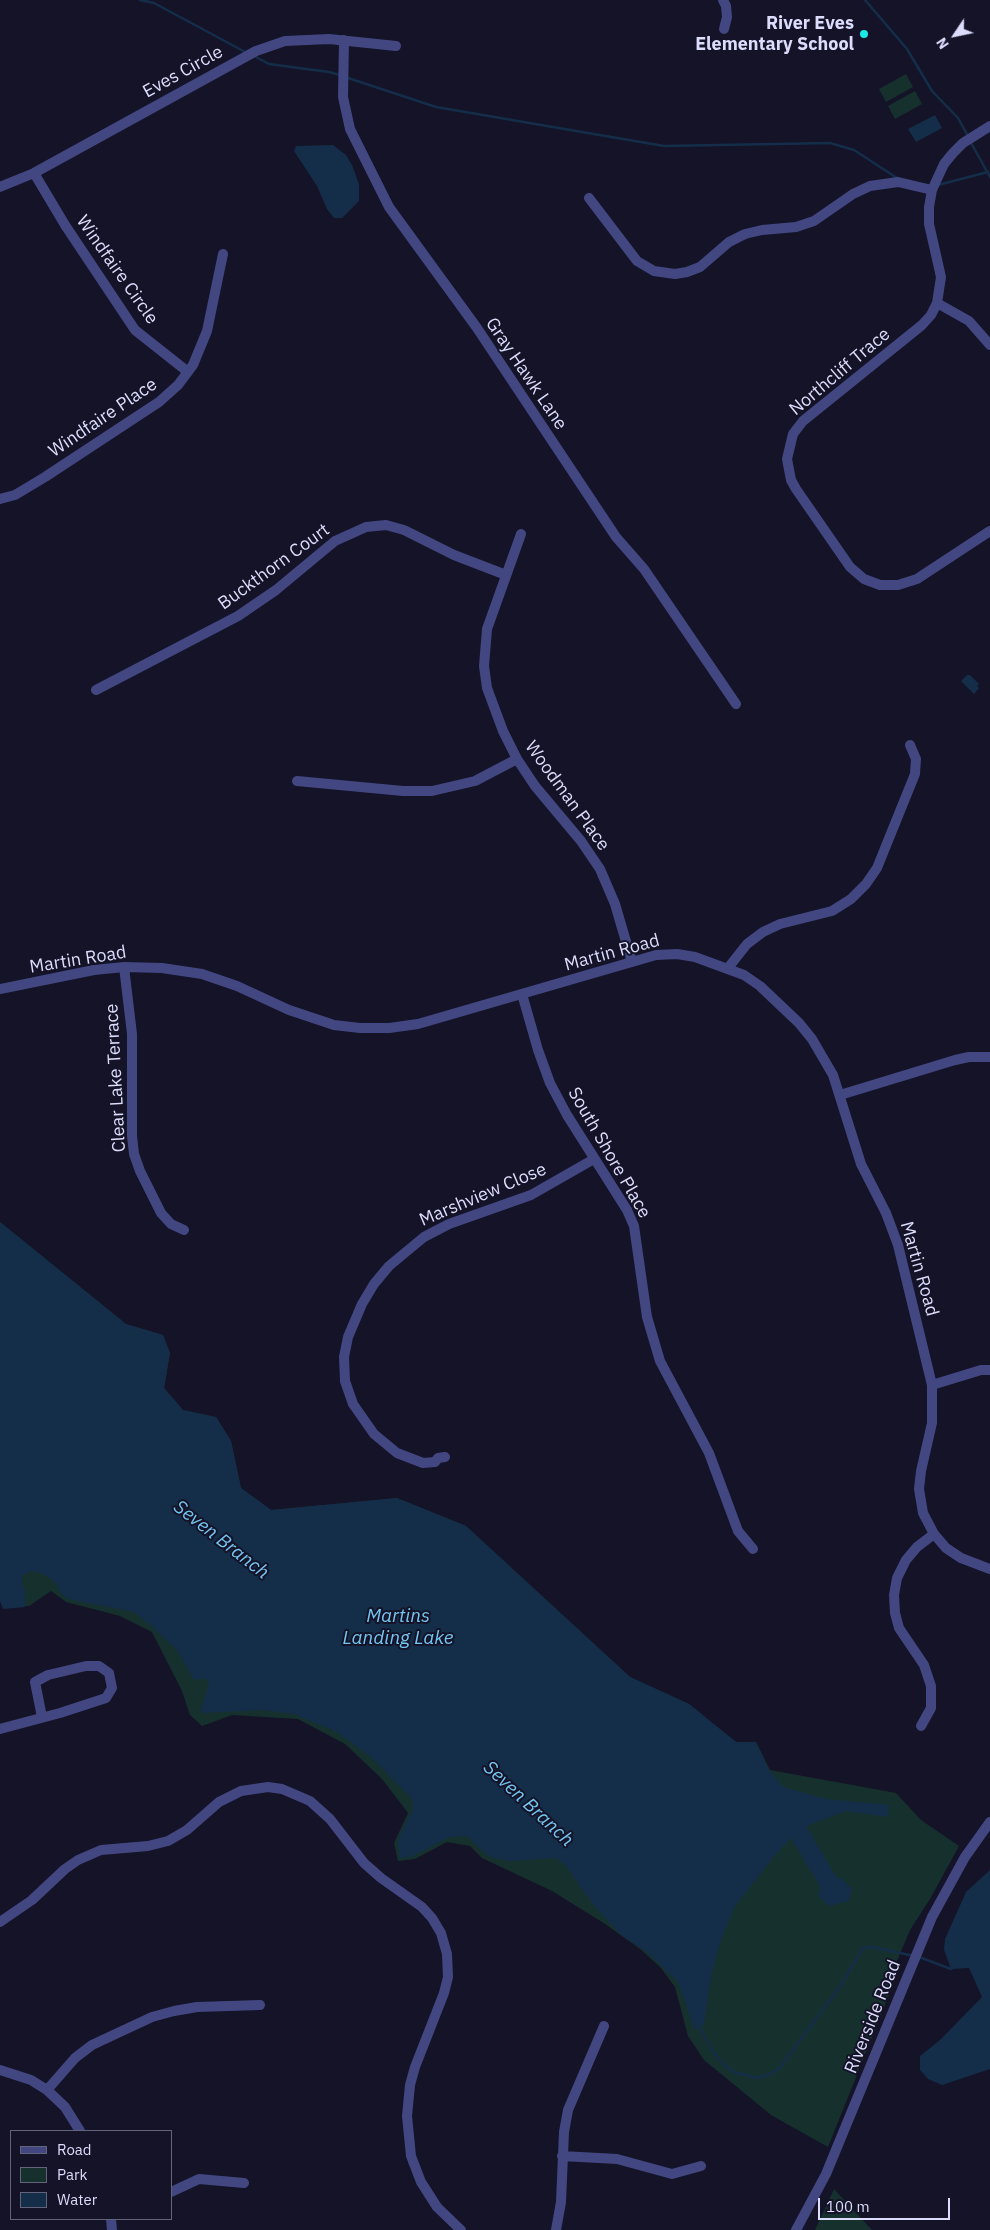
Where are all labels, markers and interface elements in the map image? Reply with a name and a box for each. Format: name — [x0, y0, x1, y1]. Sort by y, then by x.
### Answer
north arrow — [930, 10, 980, 60]
place label: River Eves Elementary School — [695, 13, 854, 56]
marker: River Eves Elementary School — [858, 28, 870, 40]
text: N — [932, 34, 953, 53]
street label: Eves Circle — [139, 41, 227, 103]
street label: Windfaire Circle — [71, 211, 163, 329]
street label: Gray Hawk Lane — [481, 314, 571, 434]
street label: Northcliff Trace — [785, 324, 895, 420]
street label: Windfaire Place — [45, 374, 161, 462]
street label: Buckthorn Court — [214, 519, 334, 615]
street label: Woodman Place — [520, 737, 614, 855]
street label: Martin Road — [562, 930, 662, 976]
street label: Martin Road — [28, 942, 128, 978]
street label: Clear Lake Terrace — [101, 1003, 131, 1153]
street label: South Shore Place — [563, 1084, 655, 1222]
street label: Marshview Close — [416, 1159, 550, 1231]
street label: Martin Road — [895, 1219, 943, 1319]
water label: Seven Branch — [169, 1496, 273, 1584]
water label: Martins Landing Lake — [343, 1606, 453, 1650]
water label: Seven Branch — [478, 1756, 578, 1852]
street label: Riverside Road — [840, 1957, 906, 2077]
legend — [10, 2130, 172, 2220]
text: Road — [57, 2140, 92, 2159]
text: Park — [57, 2165, 87, 2184]
scale bar — [820, 2188, 952, 2220]
text: Water — [57, 2190, 97, 2209]
text: 100 m — [826, 2197, 870, 2216]

